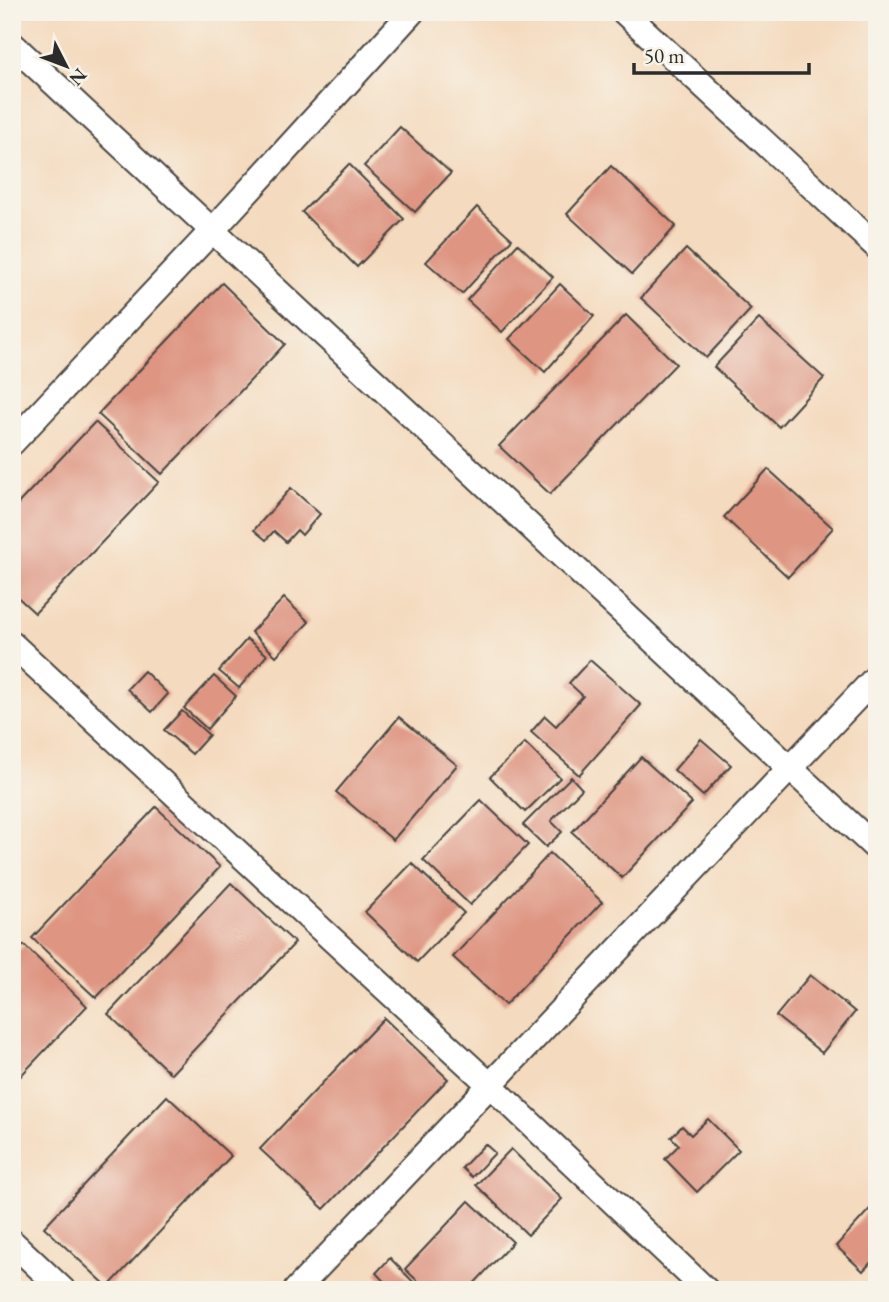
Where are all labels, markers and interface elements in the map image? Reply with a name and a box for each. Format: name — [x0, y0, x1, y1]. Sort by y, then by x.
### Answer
north arrow — [32, 32, 102, 102]
scale bar — [634, 32, 808, 76]
text: 50 m — [644, 42, 685, 69]
text: N — [63, 63, 93, 92]

